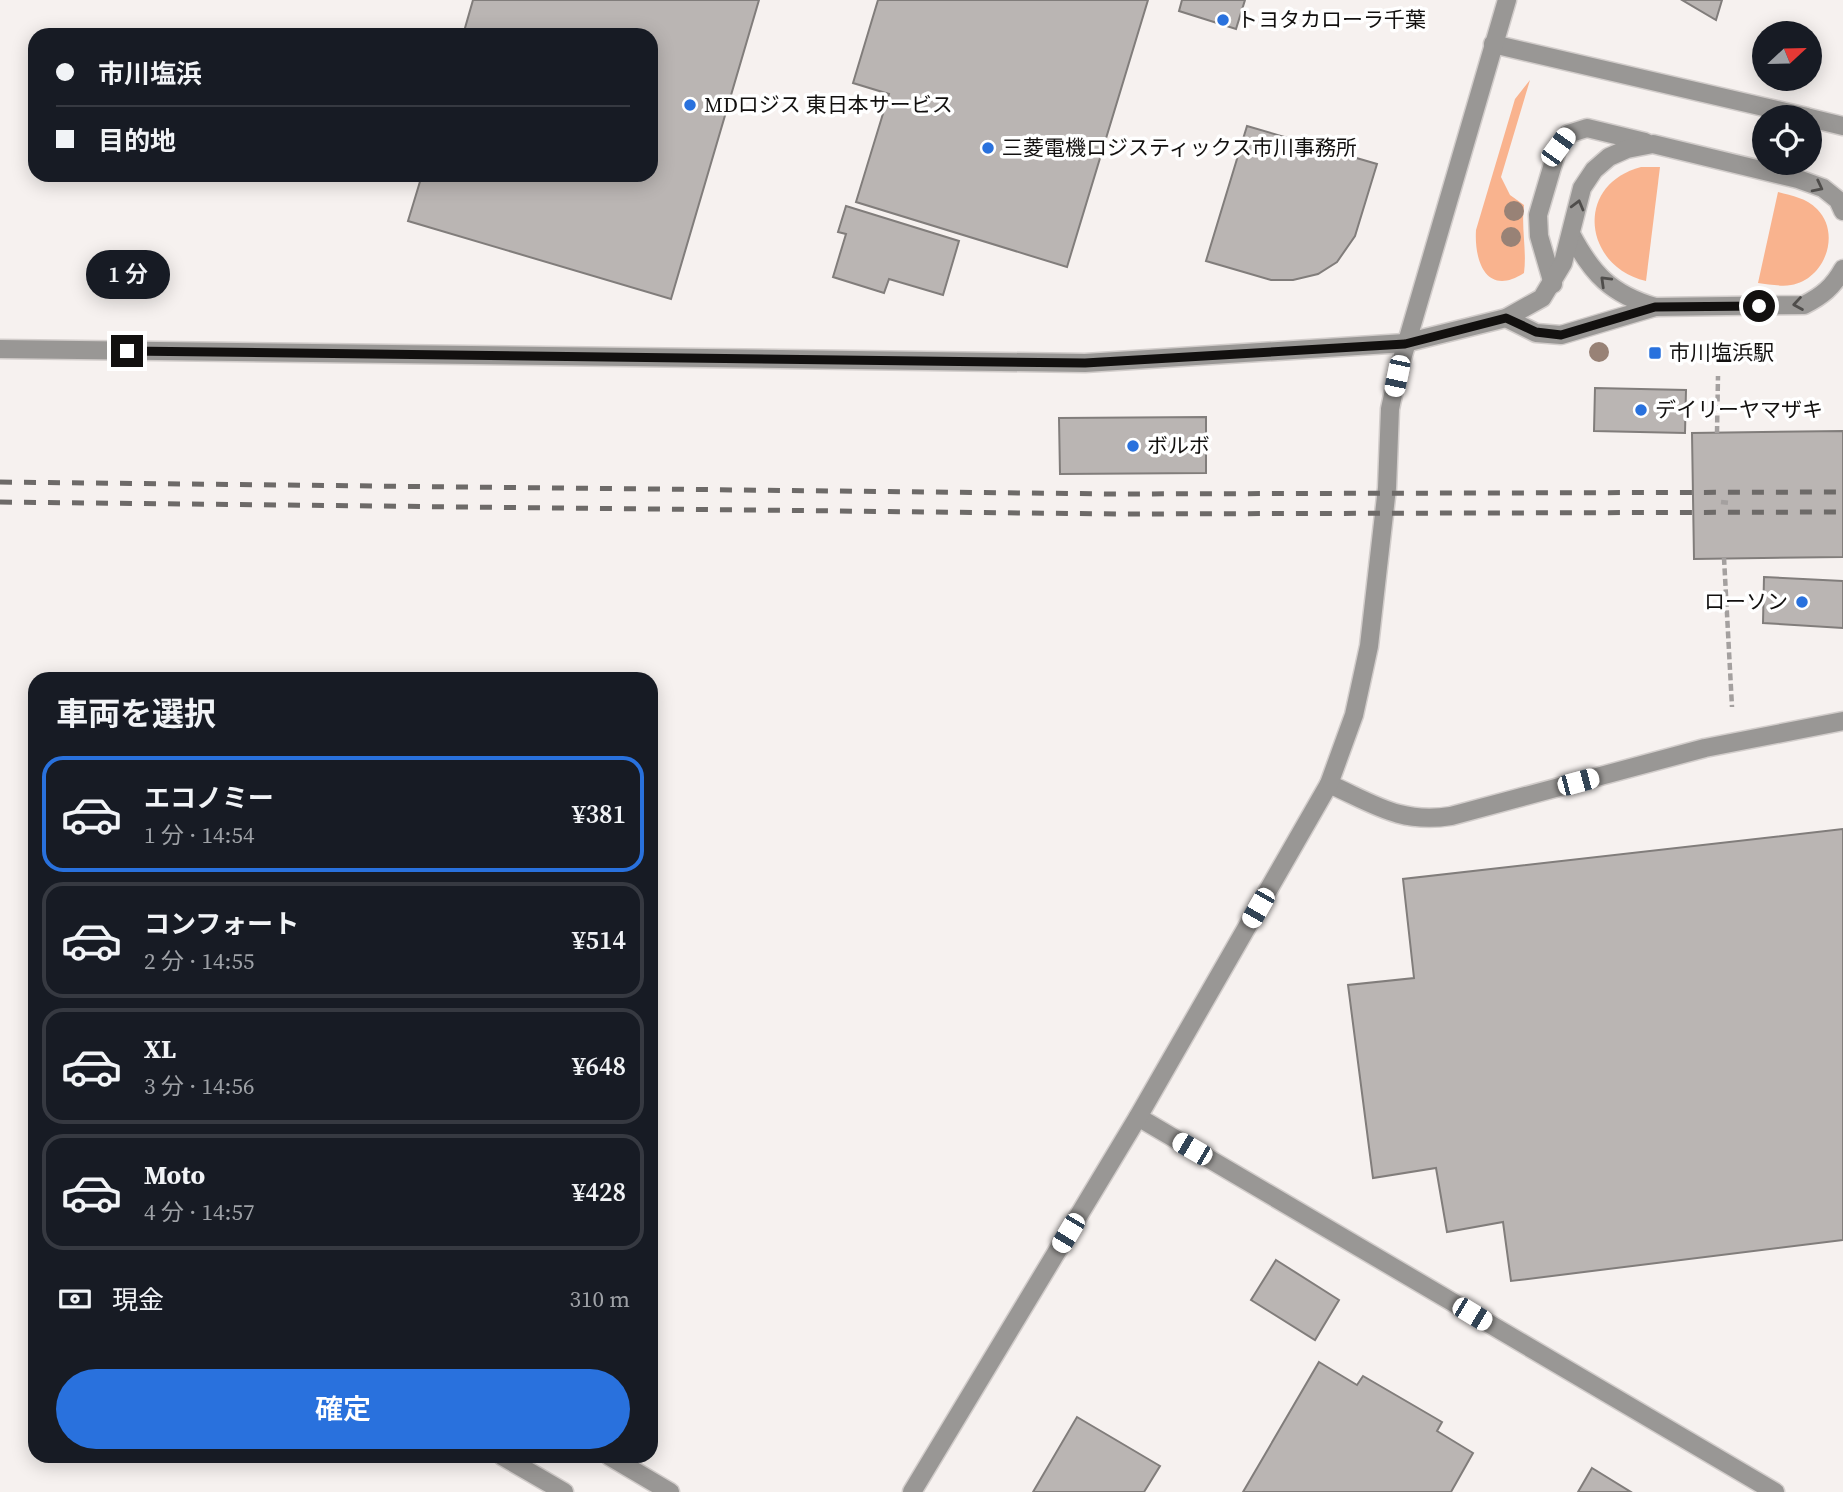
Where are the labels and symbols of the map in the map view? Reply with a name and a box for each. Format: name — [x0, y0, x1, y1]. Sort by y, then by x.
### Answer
place label: トヨタカローラ千葉 — [1237, 5, 1426, 34]
marker: トヨタカローラ千葉 — [1215, 12, 1231, 28]
north arrow — [1752, 21, 1822, 91]
place label: MDロジス 東日本サービス — [704, 90, 953, 119]
marker: MDロジス 東日本サービス — [682, 97, 698, 113]
car — [1538, 124, 1579, 170]
place label: 三菱電機ロジスティックス市川事務所 — [1002, 133, 1357, 162]
marker: 三菱電機ロジスティックス市川事務所 — [980, 140, 996, 156]
one-way arrow — [1811, 179, 1823, 193]
one-way arrow — [1569, 200, 1584, 212]
callout: 1 分 — [85, 250, 169, 298]
one-way arrow — [1600, 276, 1613, 289]
route start — [1743, 290, 1775, 322]
one-way arrow — [1793, 296, 1804, 311]
route end — [111, 335, 143, 367]
place label: 市川塩浜駅 — [1669, 338, 1774, 367]
marker: 市川塩浜駅 — [1647, 345, 1663, 361]
car — [1383, 353, 1412, 399]
place label: デイリーヤマザキ — [1655, 395, 1823, 424]
marker: デイリーヤマザキ — [1633, 402, 1649, 418]
place label: ボルボ — [1147, 431, 1210, 460]
marker: ボルボ — [1125, 438, 1141, 454]
place label: ローソン — [1704, 587, 1788, 616]
marker: ローソン — [1794, 594, 1810, 610]
car — [1555, 766, 1602, 798]
car — [1239, 885, 1278, 931]
car — [1169, 1129, 1216, 1169]
car — [1049, 1210, 1088, 1256]
car — [1449, 1294, 1496, 1334]

